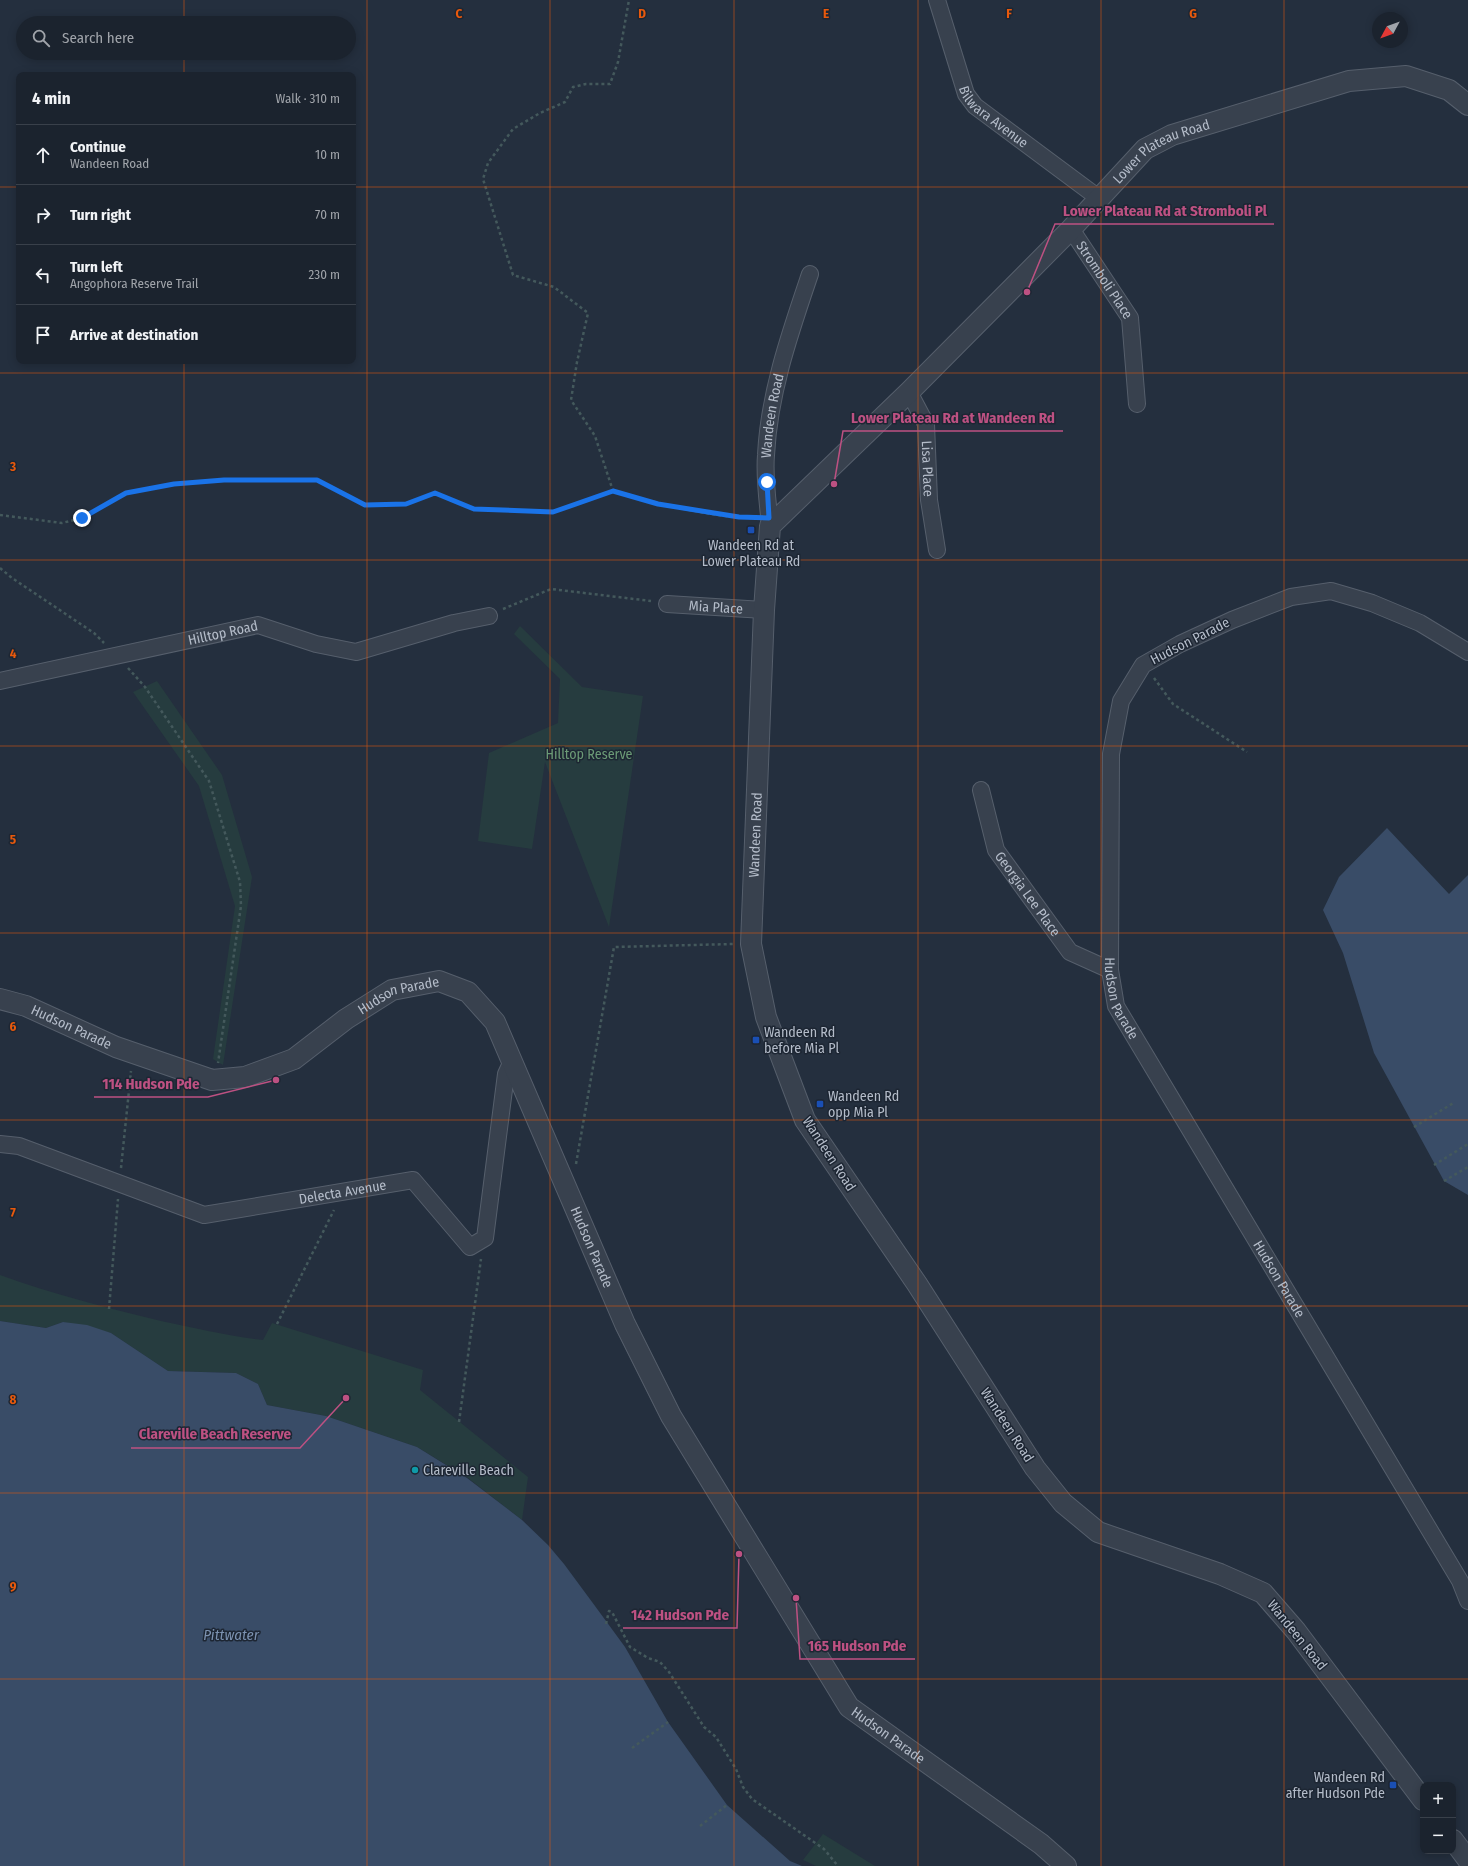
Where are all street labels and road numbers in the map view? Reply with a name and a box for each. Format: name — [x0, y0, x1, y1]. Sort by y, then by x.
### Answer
street label: Bilwara Avenue — [955, 84, 1032, 151]
street label: Lower Plateau Road — [1109, 116, 1212, 187]
street label: Stromboli Place — [1073, 238, 1137, 322]
street label: Wandeen Road — [757, 372, 787, 458]
street label: Lisa Place — [918, 440, 937, 497]
street label: Mia Place — [688, 597, 743, 617]
street label: Hudson Parade — [1148, 614, 1232, 668]
street label: Hilltop Road — [186, 617, 259, 648]
street label: Wandeen Road — [745, 792, 765, 878]
street label: Georgia Lee Place — [991, 848, 1064, 940]
street label: Hudson Parade — [1101, 957, 1142, 1042]
street label: Hudson Parade — [354, 973, 440, 1018]
street label: Hudson Parade — [29, 1001, 115, 1052]
street label: Wandeen Road — [799, 1114, 859, 1194]
street label: Delecta Avenue — [298, 1176, 388, 1207]
street label: Hudson Parade — [567, 1204, 617, 1290]
street label: Hudson Parade — [1250, 1237, 1309, 1320]
street label: Wandeen Road — [977, 1385, 1037, 1465]
street label: Wandeen Road — [1264, 1596, 1330, 1674]
street label: Hudson Parade — [848, 1703, 929, 1767]

